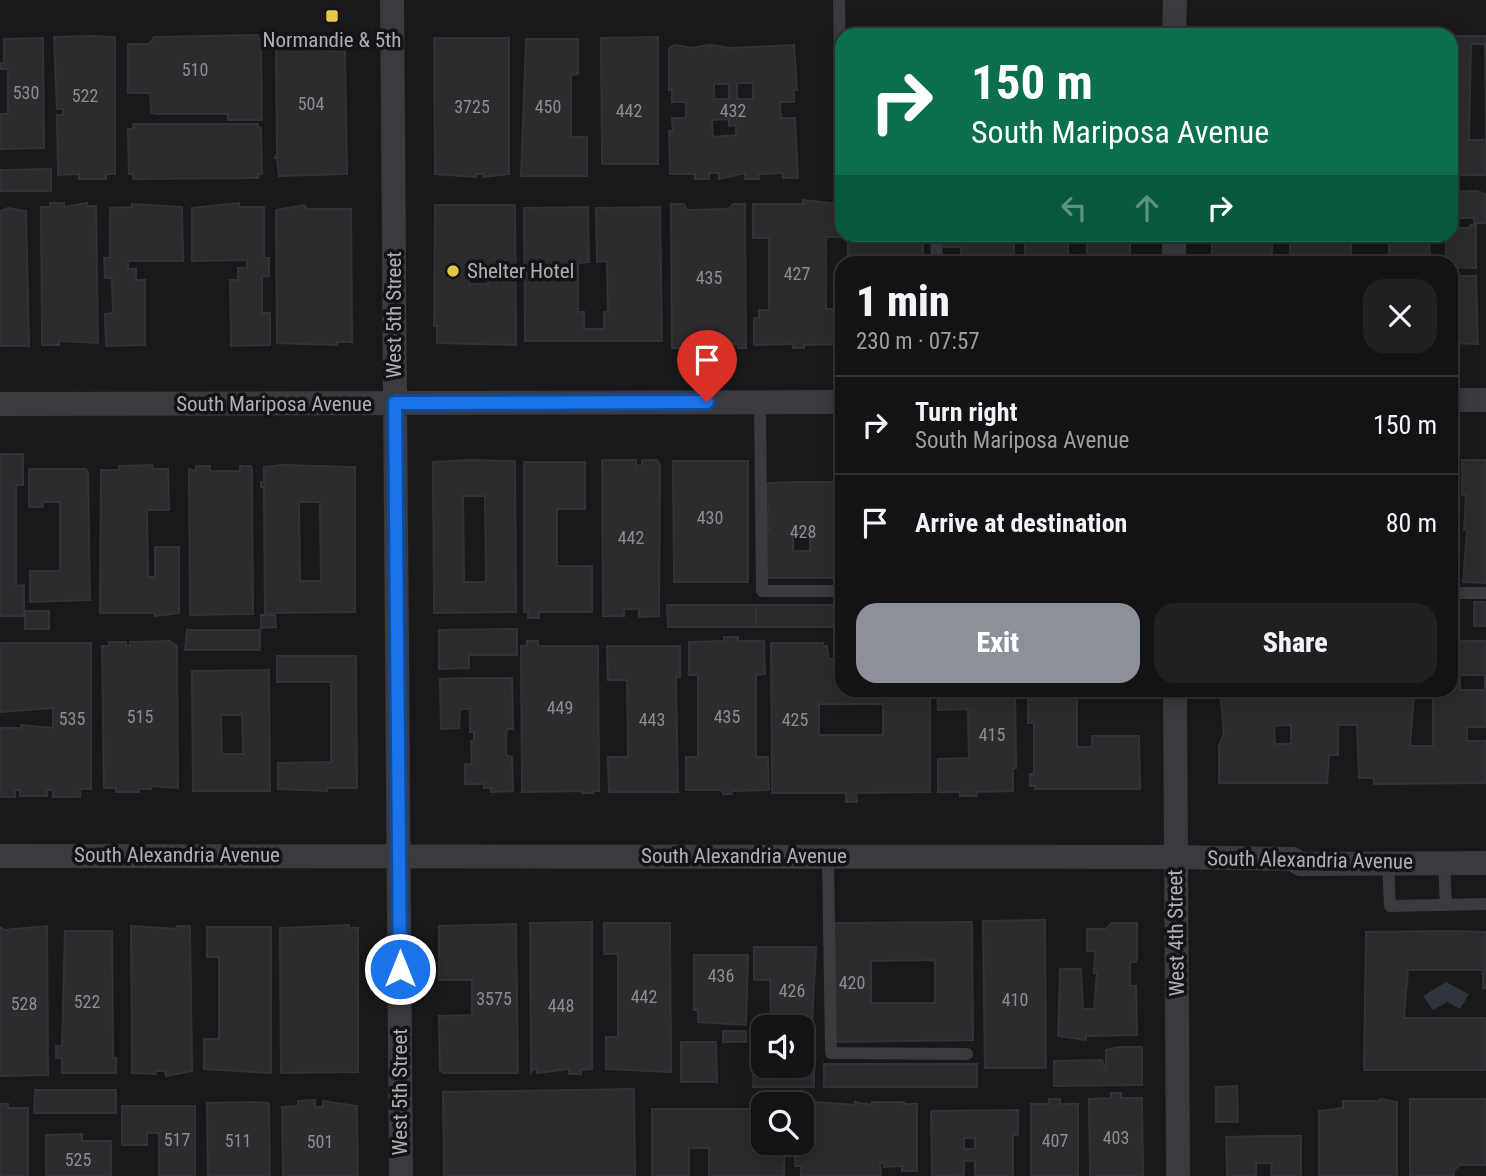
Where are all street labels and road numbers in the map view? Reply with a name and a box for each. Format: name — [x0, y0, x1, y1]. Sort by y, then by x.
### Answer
street label: West 5th Street — [382, 252, 406, 378]
street label: South Mariposa Avenue — [176, 392, 372, 416]
street label: South Alexandria Avenue — [74, 843, 280, 867]
street label: South Alexandria Avenue — [641, 844, 847, 868]
street label: South Alexandria Avenue — [1207, 846, 1413, 874]
street label: West 4th Street — [1163, 869, 1189, 997]
street label: West 5th Street — [388, 1029, 412, 1155]

